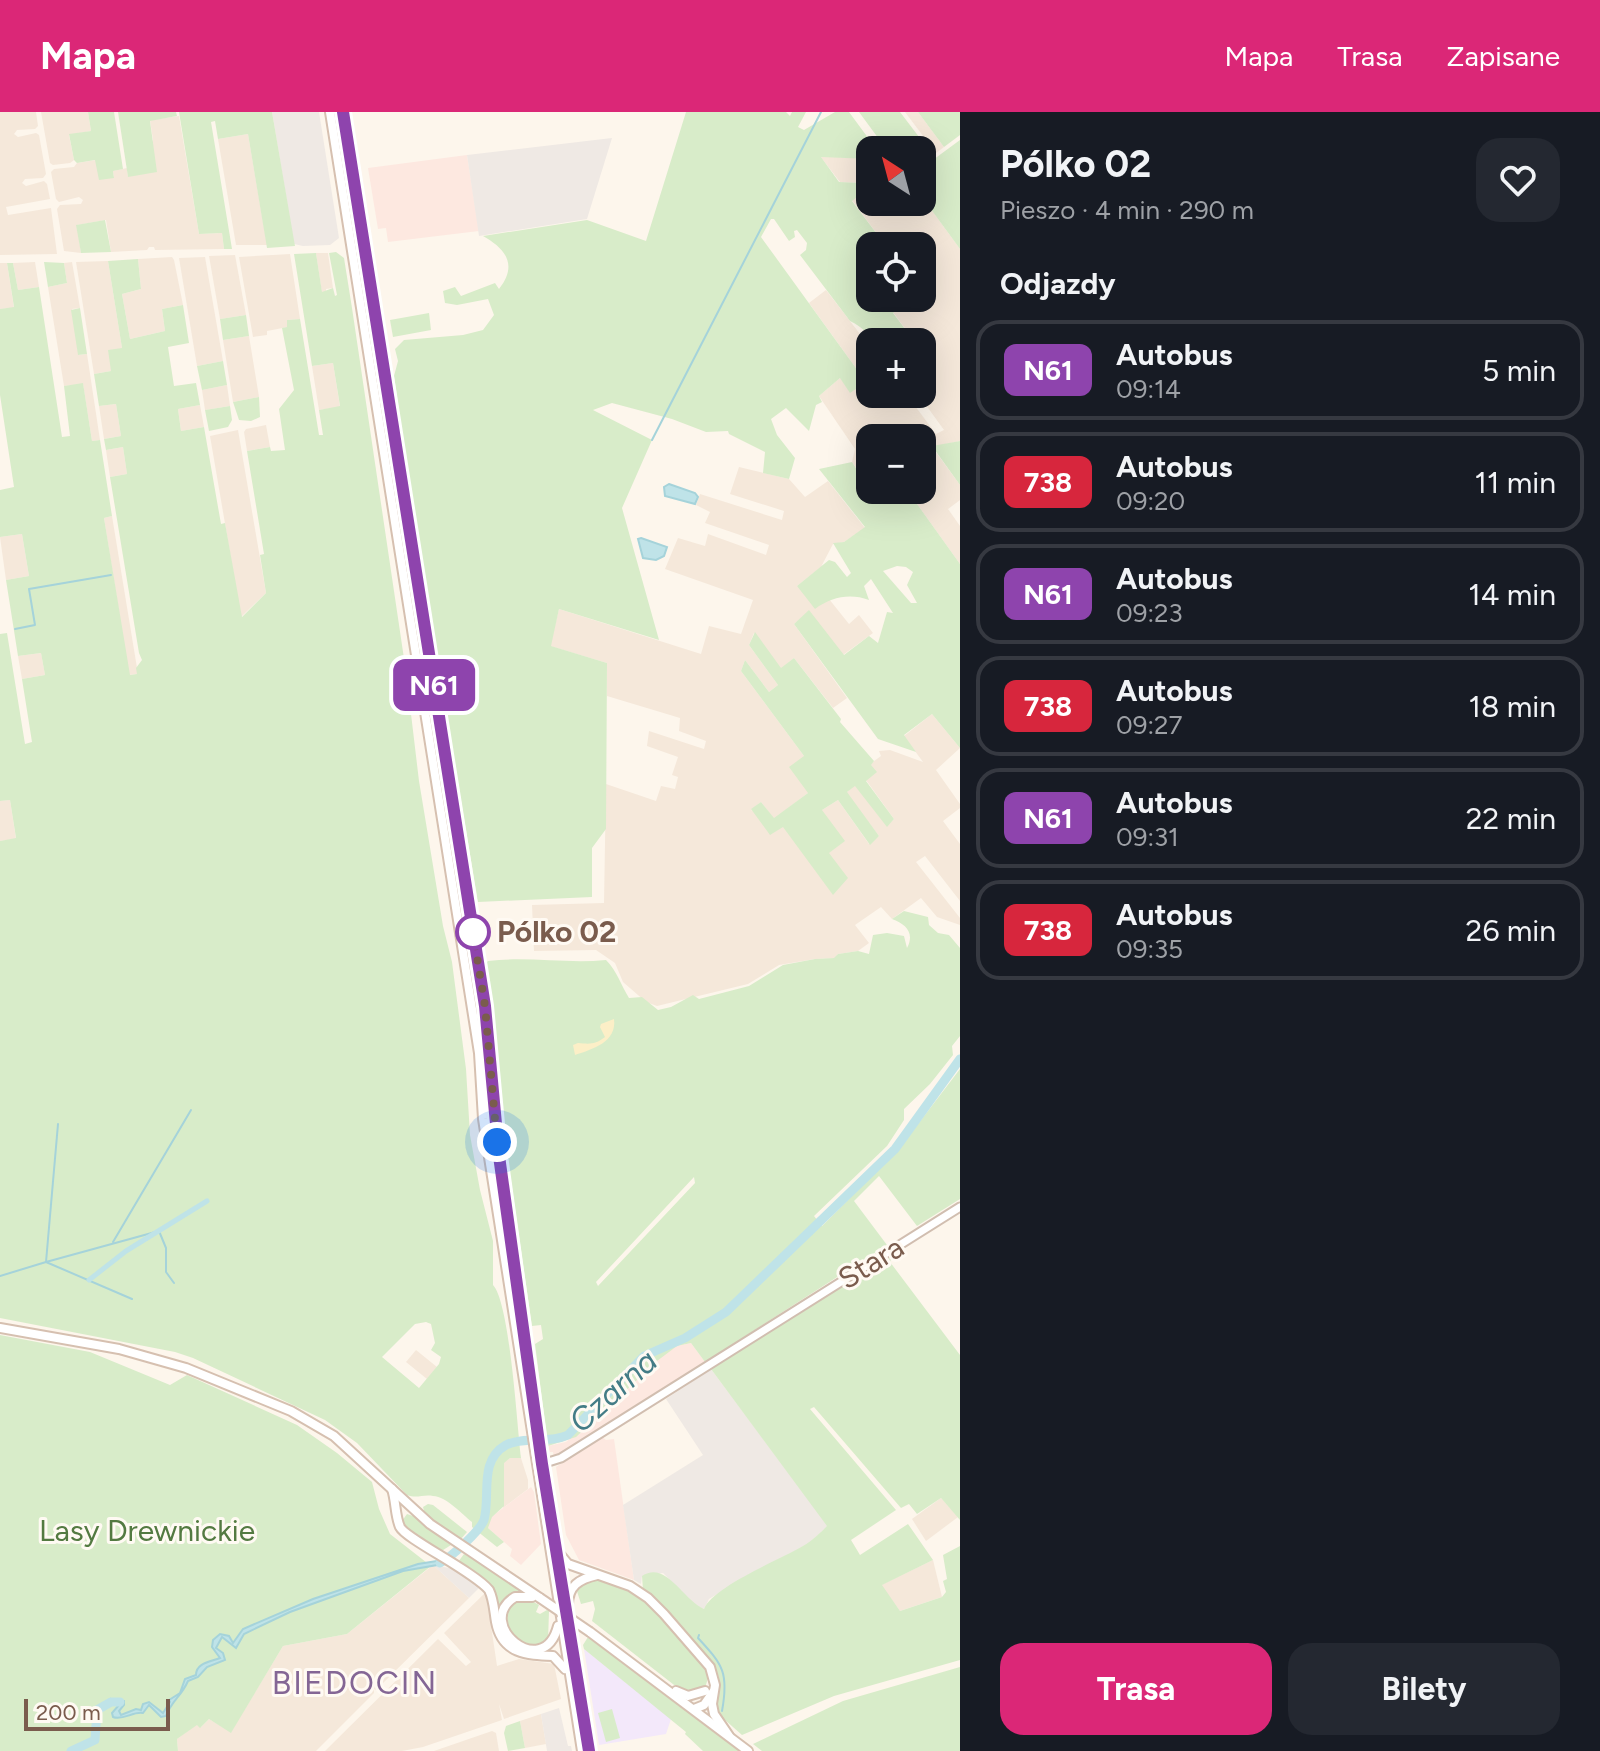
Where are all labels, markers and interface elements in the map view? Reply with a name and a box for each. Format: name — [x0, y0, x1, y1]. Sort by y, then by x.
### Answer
text: Mapa — [40, 33, 136, 79]
text: Mapa — [1224, 39, 1293, 73]
text: Trasa — [1337, 39, 1402, 73]
text: Zapisane — [1446, 39, 1560, 73]
north arrow — [856, 136, 936, 216]
map controls — [856, 136, 936, 504]
button: heart — [1476, 138, 1560, 222]
text: Pólko 02 — [1000, 141, 1151, 187]
text: Pieszo · 4 min · 290 m — [1000, 194, 1254, 226]
button: locate — [856, 232, 936, 312]
text: Odjazdy — [1000, 265, 1116, 302]
button: + — [856, 328, 936, 408]
text: Autobus — [1116, 336, 1233, 373]
text: 5 min — [1482, 352, 1556, 389]
text: N61 — [1023, 353, 1073, 387]
text: 09:14 — [1116, 373, 1181, 405]
button: − — [856, 424, 936, 504]
text: Autobus — [1116, 448, 1233, 485]
text: 11 min — [1475, 464, 1556, 501]
text: 738 — [1024, 465, 1072, 499]
text: 09:20 — [1116, 485, 1185, 517]
text: Autobus — [1116, 560, 1233, 597]
text: 14 min — [1468, 576, 1556, 613]
text: N61 — [1023, 577, 1073, 611]
text: 09:23 — [1116, 597, 1183, 629]
line badge: N61 — [388, 659, 480, 711]
text: N61 — [409, 668, 459, 702]
text: Autobus — [1116, 672, 1233, 709]
text: 18 min — [1469, 688, 1556, 725]
text: 738 — [1024, 689, 1072, 723]
text: 09:27 — [1116, 709, 1182, 741]
text: Autobus — [1116, 784, 1233, 821]
text: 22 min — [1466, 800, 1556, 837]
text: N61 — [1023, 801, 1073, 835]
text: 09:31 — [1116, 821, 1179, 853]
text: Autobus — [1116, 896, 1233, 933]
text: 26 min — [1466, 912, 1556, 949]
place label: Pólko 02 — [497, 913, 616, 950]
text: 738 — [1024, 913, 1072, 947]
marker: Pólko 02 — [456, 915, 490, 949]
text: 09:35 — [1116, 933, 1183, 965]
your location — [477, 1122, 517, 1162]
street label: Stara — [831, 1228, 910, 1297]
water label: Czarna — [561, 1342, 665, 1440]
park label: Lasy Drewnickie — [39, 1512, 255, 1549]
button: Trasa — [1000, 1643, 1272, 1735]
button: Bilety — [1288, 1643, 1560, 1735]
district label: BIEDOCIN — [272, 1664, 438, 1702]
scale bar — [24, 1695, 170, 1731]
text: 200 m — [36, 1699, 101, 1726]

